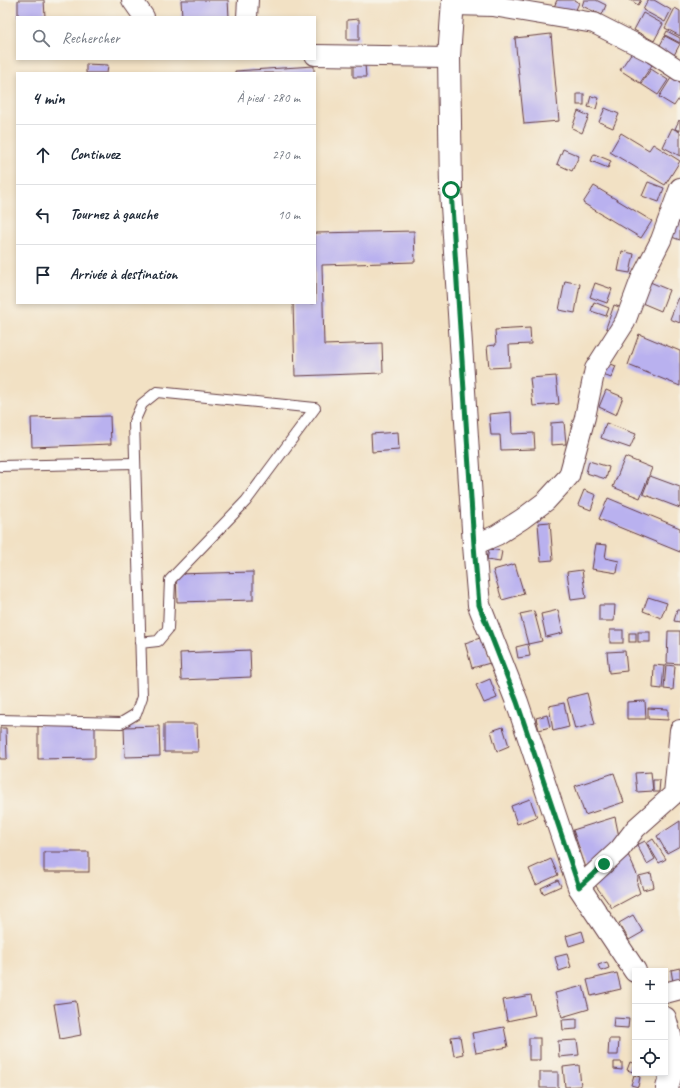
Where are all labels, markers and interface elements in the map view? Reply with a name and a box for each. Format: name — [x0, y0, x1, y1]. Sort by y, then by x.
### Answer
search box — [16, 16, 316, 60]
icon: search — [30, 27, 52, 49]
text: Rechercher — [62, 29, 120, 48]
text: 4 min — [32, 88, 65, 109]
text: À pied · 280 m — [237, 90, 300, 106]
icon: ahead — [32, 144, 54, 166]
text: Continuez — [70, 145, 120, 164]
text: 270 m — [272, 147, 300, 163]
route start — [442, 181, 460, 199]
icon: left — [32, 204, 54, 226]
text: Tournez à gauche — [70, 205, 157, 224]
text: 10 m — [278, 207, 300, 223]
icon: arrive — [32, 264, 54, 286]
text: Arrivée à destination — [70, 265, 178, 284]
route end — [595, 855, 613, 873]
map controls — [632, 968, 668, 1076]
button: + — [632, 968, 668, 1004]
button: − — [632, 1004, 668, 1040]
button: locate — [632, 1040, 668, 1076]

